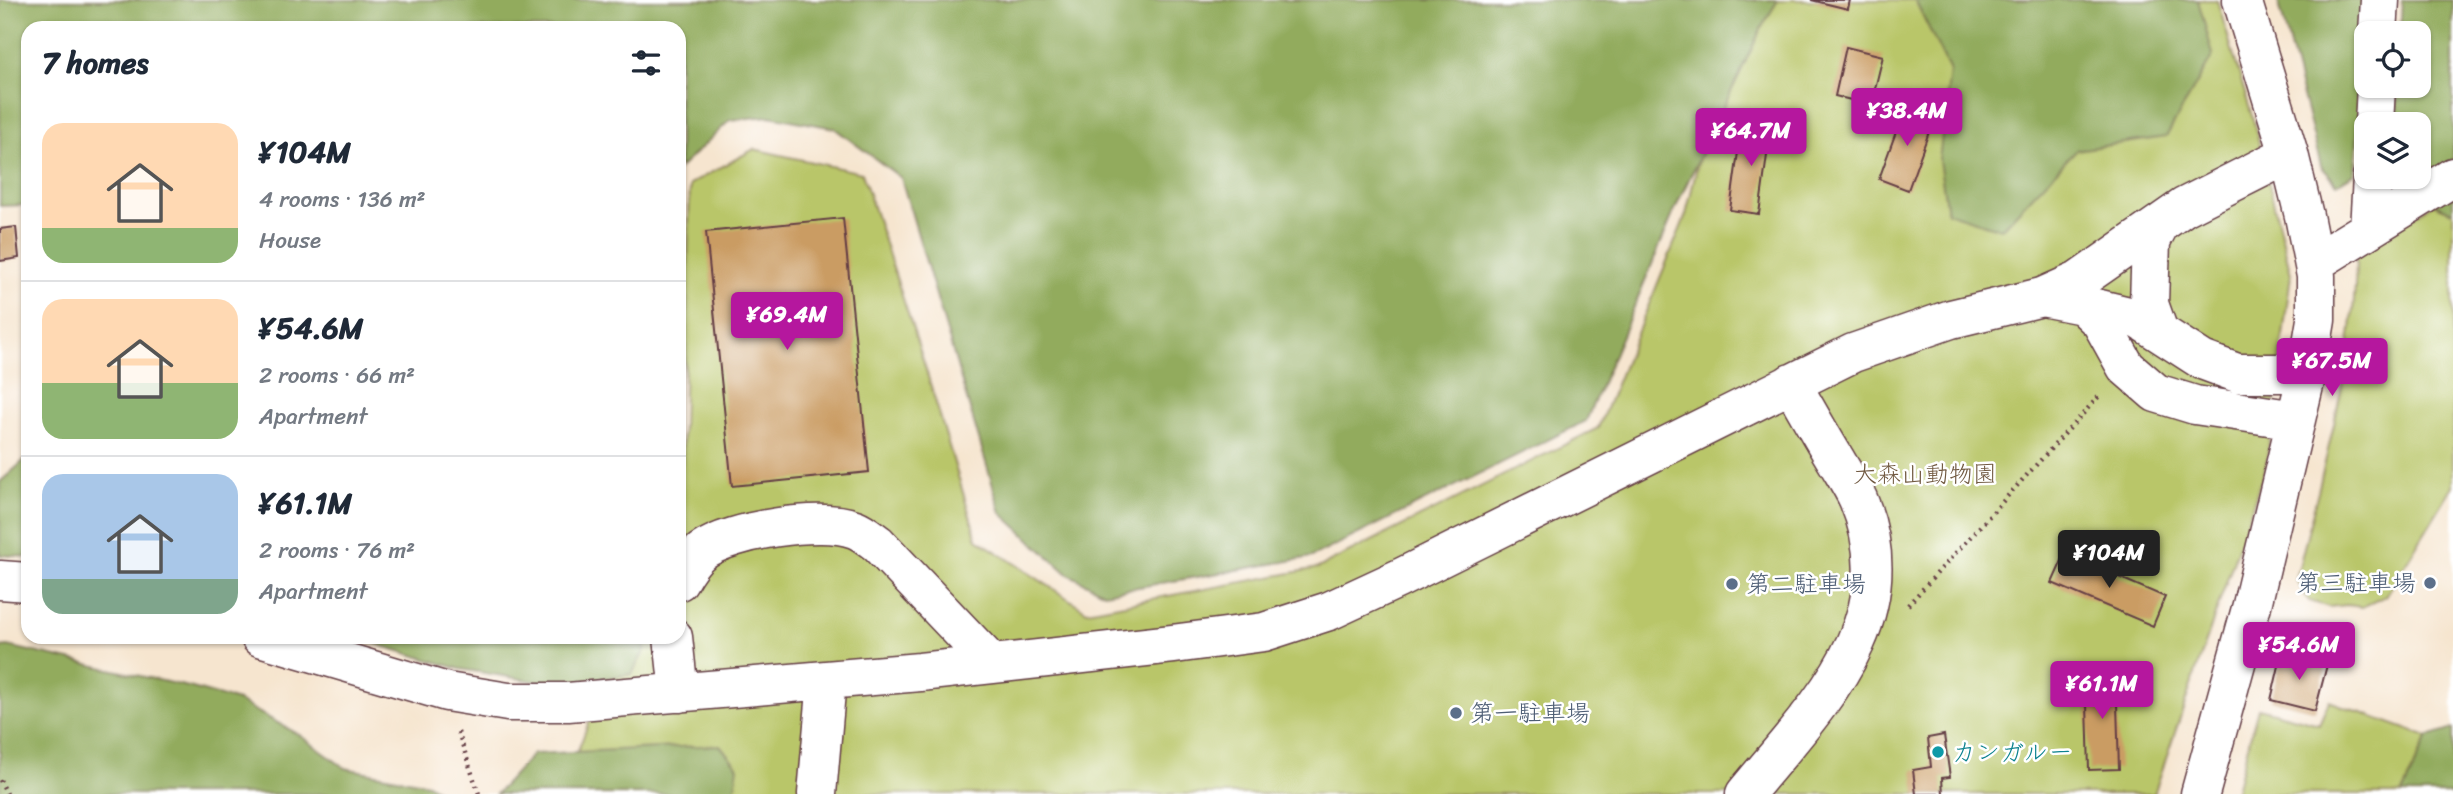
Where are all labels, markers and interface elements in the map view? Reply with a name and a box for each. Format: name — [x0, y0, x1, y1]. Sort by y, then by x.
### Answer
map controls — [2354, 21, 2431, 189]
button: locate — [2354, 21, 2431, 98]
text: 7 homes — [42, 36, 149, 90]
icon: filters — [627, 44, 665, 82]
pin: ¥38.4M — [1850, 88, 1964, 148]
text: ¥38.4M — [1867, 90, 1947, 131]
pin: ¥64.7M — [1694, 108, 1808, 168]
text: ¥64.7M — [1711, 110, 1791, 151]
button: layers — [2354, 112, 2431, 189]
text: ¥104M — [259, 125, 351, 179]
icon: home — [98, 151, 182, 235]
text: 4 rooms · 136 m² — [259, 179, 426, 220]
text: House — [259, 220, 321, 261]
pin: ¥69.4M — [730, 292, 844, 352]
text: ¥69.4M — [747, 294, 827, 335]
text: ¥54.6M — [259, 301, 363, 355]
icon: home — [98, 327, 182, 411]
pin: ¥67.5M — [2275, 338, 2389, 398]
text: ¥67.5M — [2293, 340, 2371, 381]
text: 2 rooms · 66 m² — [259, 355, 415, 396]
text: Apartment — [259, 396, 368, 437]
park label: 大森山動物園 — [1853, 453, 1997, 495]
text: ¥61.1M — [259, 476, 352, 530]
icon: home — [98, 502, 182, 586]
text: 2 rooms · 76 m² — [259, 530, 415, 571]
pin: ¥104M — [2060, 530, 2158, 590]
text: ¥104M — [2074, 532, 2144, 573]
place label: 第三駐車場 — [2296, 562, 2416, 604]
place label: 第二駐車場 — [1746, 563, 1866, 605]
text: Apartment — [259, 571, 368, 612]
marker: 第三駐車場 — [2422, 575, 2438, 591]
marker: 第二駐車場 — [1724, 576, 1740, 592]
pin: ¥54.6M — [2242, 622, 2356, 682]
text: ¥54.6M — [2259, 624, 2339, 665]
pin: ¥61.1M — [2045, 662, 2159, 721]
text: ¥61.1M — [2066, 663, 2138, 704]
place label: 第一駐車場 — [1470, 692, 1590, 734]
marker: 第一駐車場 — [1448, 705, 1464, 721]
place label: カンガルー — [1952, 731, 2072, 773]
marker: カンガルー — [1930, 744, 1946, 760]

